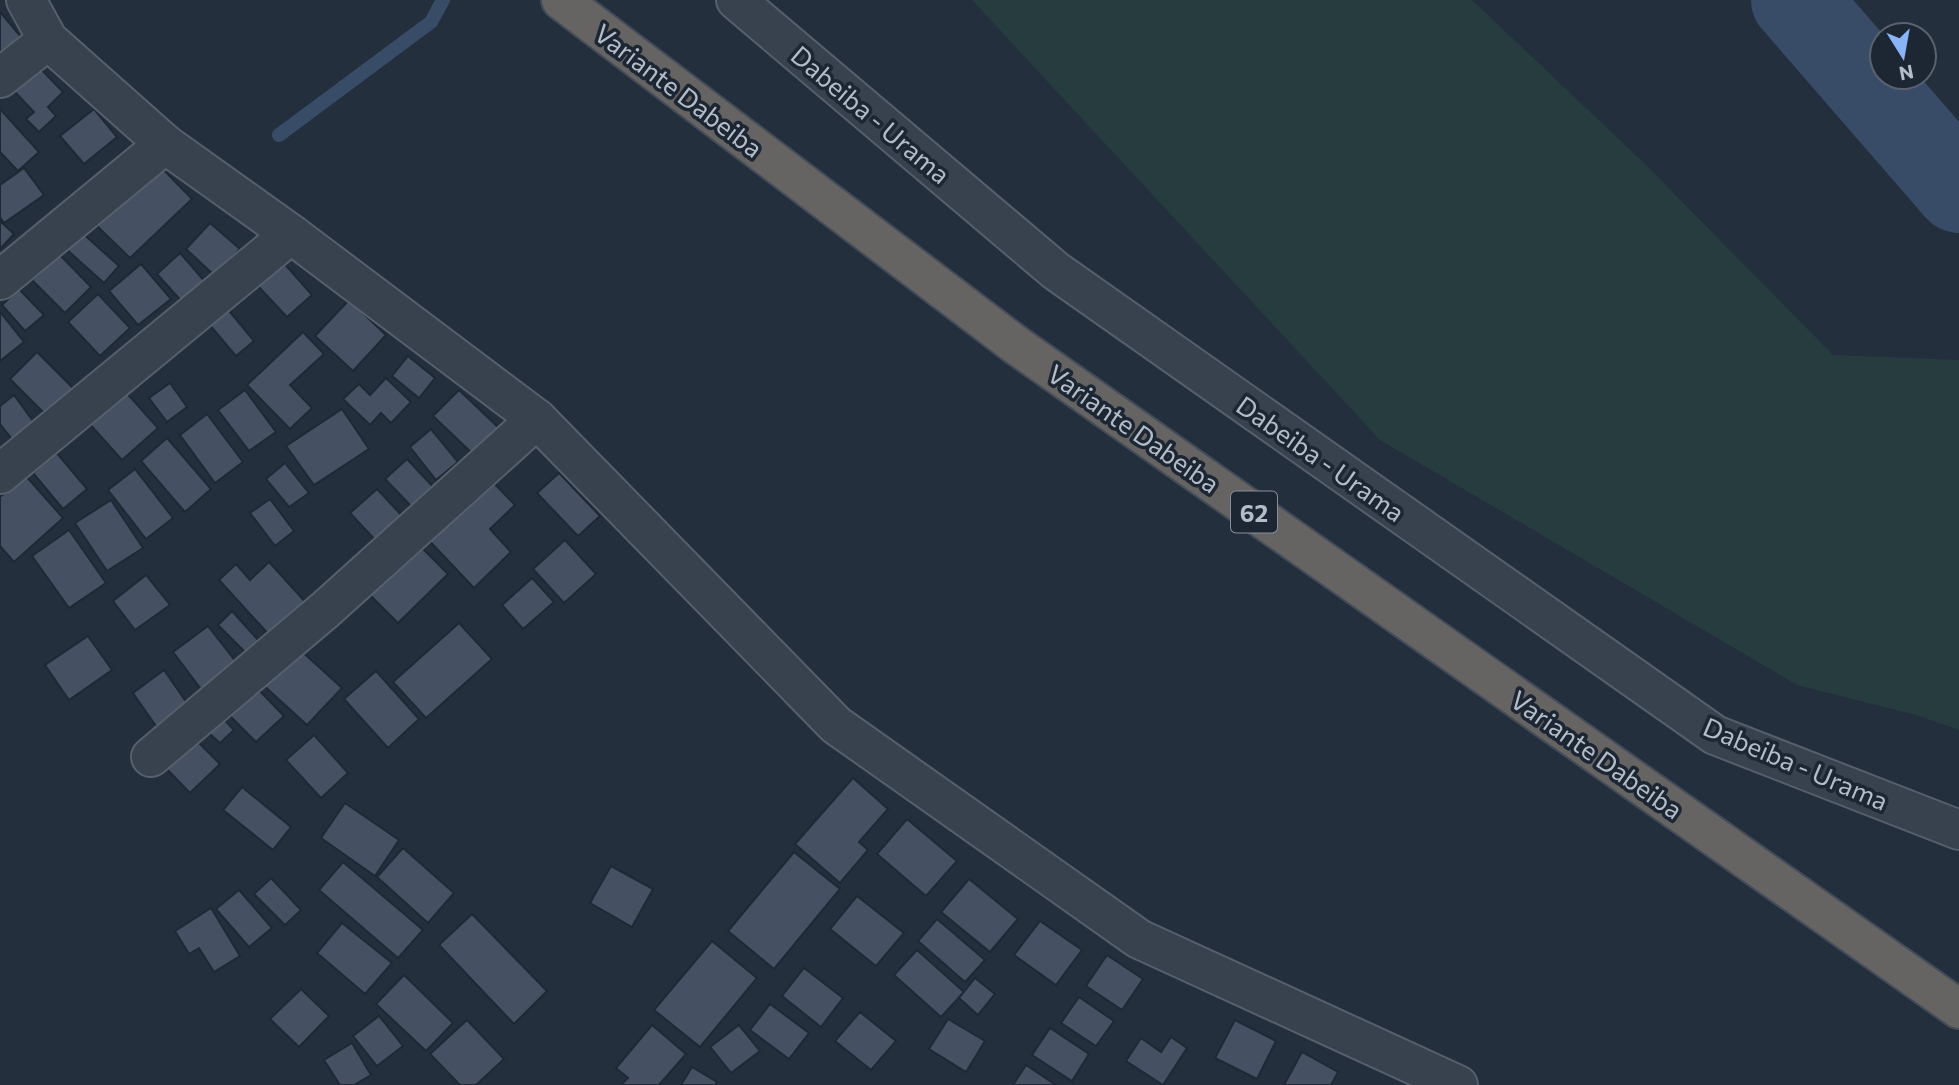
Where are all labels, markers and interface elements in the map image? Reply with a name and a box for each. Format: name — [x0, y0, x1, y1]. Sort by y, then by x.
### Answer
street label: Variante Dabeiba — [589, 17, 769, 163]
north arrow — [1868, 21, 1938, 91]
street label: Dabeiba - Urama — [785, 39, 957, 189]
text: N — [1897, 61, 1916, 86]
street label: Variante Dabeiba — [1042, 357, 1226, 499]
street label: Dabeiba - Urama — [1231, 389, 1411, 527]
road number: 62 — [1231, 491, 1277, 532]
street label: Variante Dabeiba — [1505, 683, 1689, 825]
street label: Dabeiba - Urama — [1699, 710, 1893, 816]

